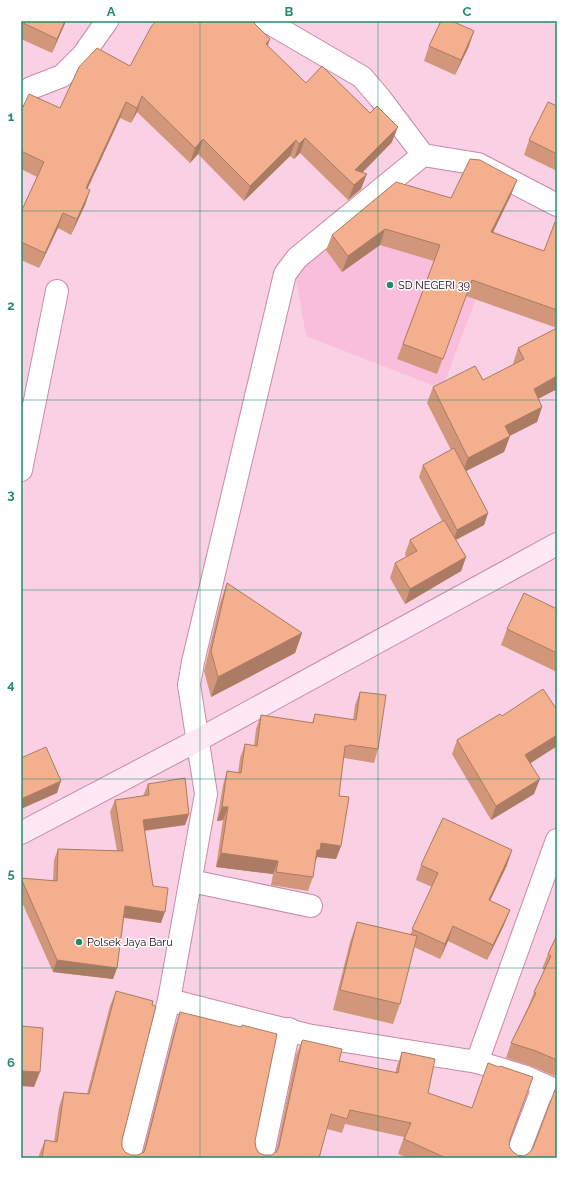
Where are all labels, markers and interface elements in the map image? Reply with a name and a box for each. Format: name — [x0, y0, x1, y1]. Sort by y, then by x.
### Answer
text: A — [107, 4, 116, 19]
text: B — [285, 4, 294, 19]
text: C — [463, 4, 472, 19]
text: 1 — [8, 109, 15, 124]
place label: SD NEGERI 39 — [398, 279, 470, 292]
marker: SD NEGERI 39 — [385, 280, 395, 290]
text: 2 — [7, 298, 15, 313]
text: 3 — [7, 487, 15, 502]
text: 4 — [7, 677, 15, 692]
text: 5 — [7, 866, 15, 881]
place label: Polsek Jaya Baru — [87, 936, 173, 949]
marker: Polsek Jaya Baru — [74, 937, 84, 947]
text: 6 — [7, 1055, 15, 1070]

